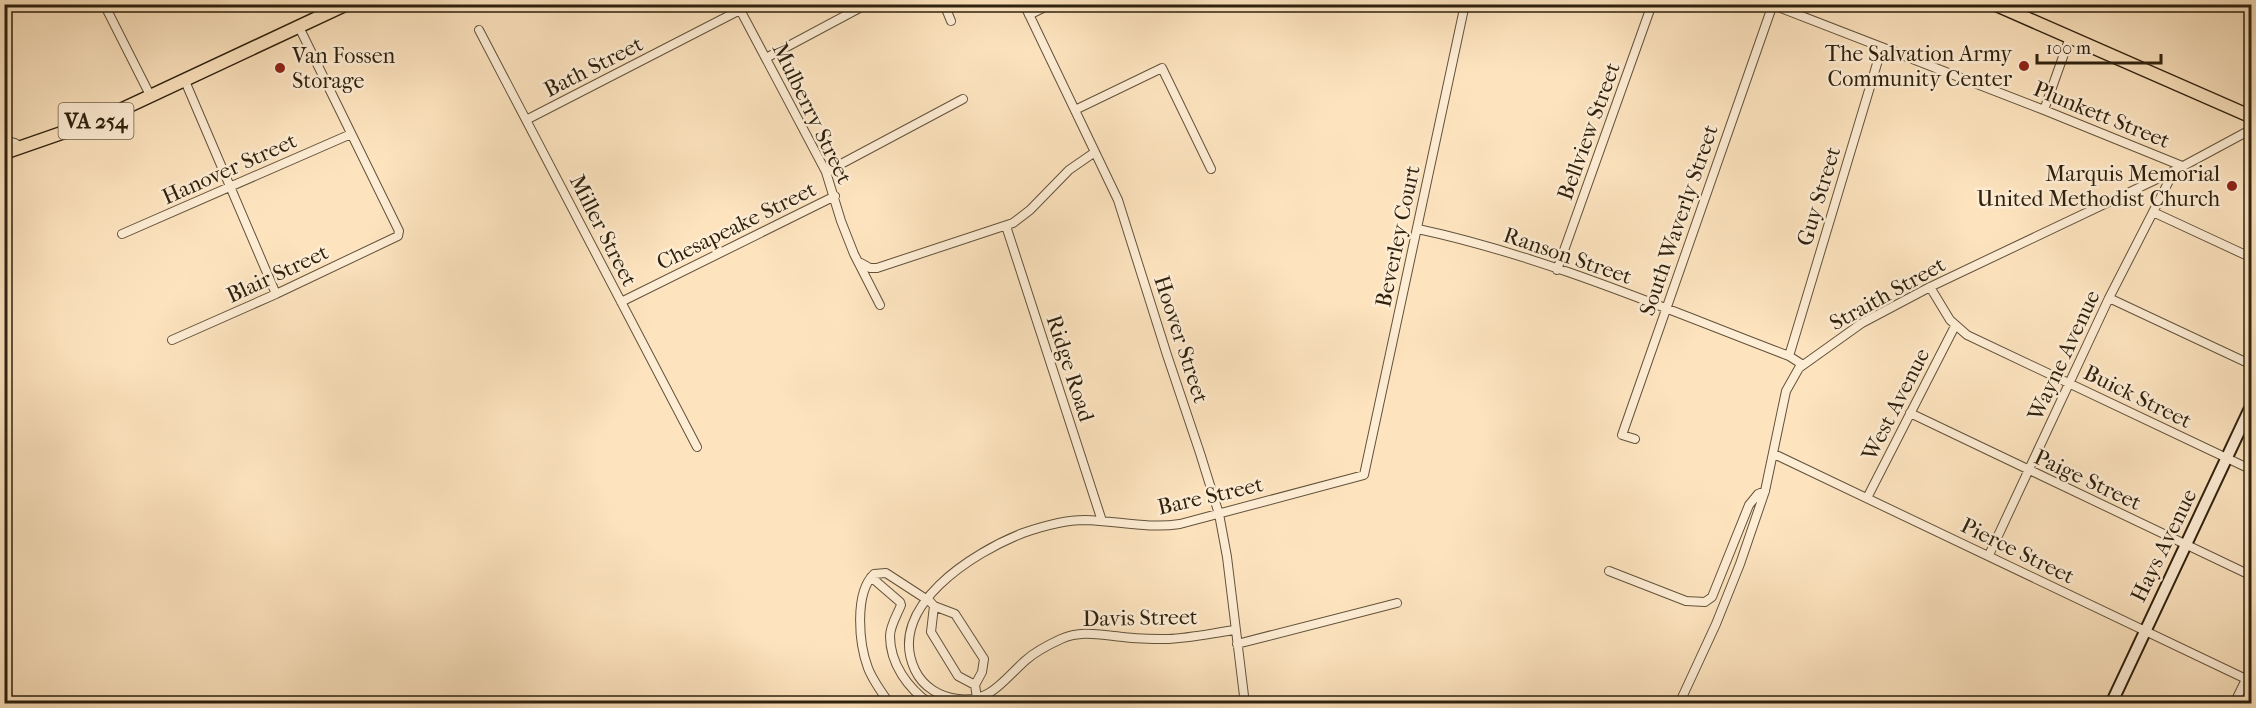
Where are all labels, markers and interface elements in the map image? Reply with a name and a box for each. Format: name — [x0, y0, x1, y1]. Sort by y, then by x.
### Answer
scale bar — [2037, 27, 2162, 65]
street label: Bath Street — [540, 31, 647, 103]
text: 100 m — [2046, 38, 2091, 59]
street label: Mulberry Street — [767, 39, 858, 188]
place label: The Salvation Army Community Center — [1825, 41, 2013, 92]
place label: Van Fossen Storage — [291, 43, 396, 94]
street label: Bellview Street — [1552, 59, 1626, 204]
marker: The Salvation Army Community Center — [2017, 59, 2031, 73]
marker: Van Fossen Storage — [273, 61, 287, 75]
street label: Plunkett Street — [2030, 76, 2174, 154]
road number: VA 254 — [58, 103, 134, 139]
street label: South Waverly Street — [1634, 121, 1724, 319]
street label: Hanover Street — [158, 128, 301, 210]
street label: Guy Street — [1792, 143, 1846, 249]
place label: Marquis Memorial United Methodist Church — [1977, 161, 2221, 212]
street label: Beverley Court — [1370, 163, 1426, 309]
street label: Miller Street — [564, 170, 642, 291]
street label: Chesapeake Street — [653, 176, 820, 276]
marker: Marquis Memorial United Methodist Church — [2225, 179, 2239, 193]
street label: Ranson Street — [1500, 222, 1635, 290]
street label: Blair Street — [222, 239, 333, 309]
street label: Straith Street — [1825, 251, 1950, 336]
street label: Hoover Street — [1148, 272, 1214, 407]
street label: Wayne Avenue — [2022, 286, 2105, 426]
street label: Ridge Road — [1041, 312, 1100, 426]
street label: West Avenue — [1856, 344, 1935, 466]
street label: Buick Street — [2079, 360, 2196, 434]
street label: Paige Street — [2030, 444, 2145, 516]
street label: Bare Street — [1155, 471, 1266, 521]
street label: Hays Avenue — [2125, 484, 2203, 606]
street label: Pierce Street — [1957, 512, 2079, 590]
street label: Davis Street — [1082, 604, 1198, 632]

